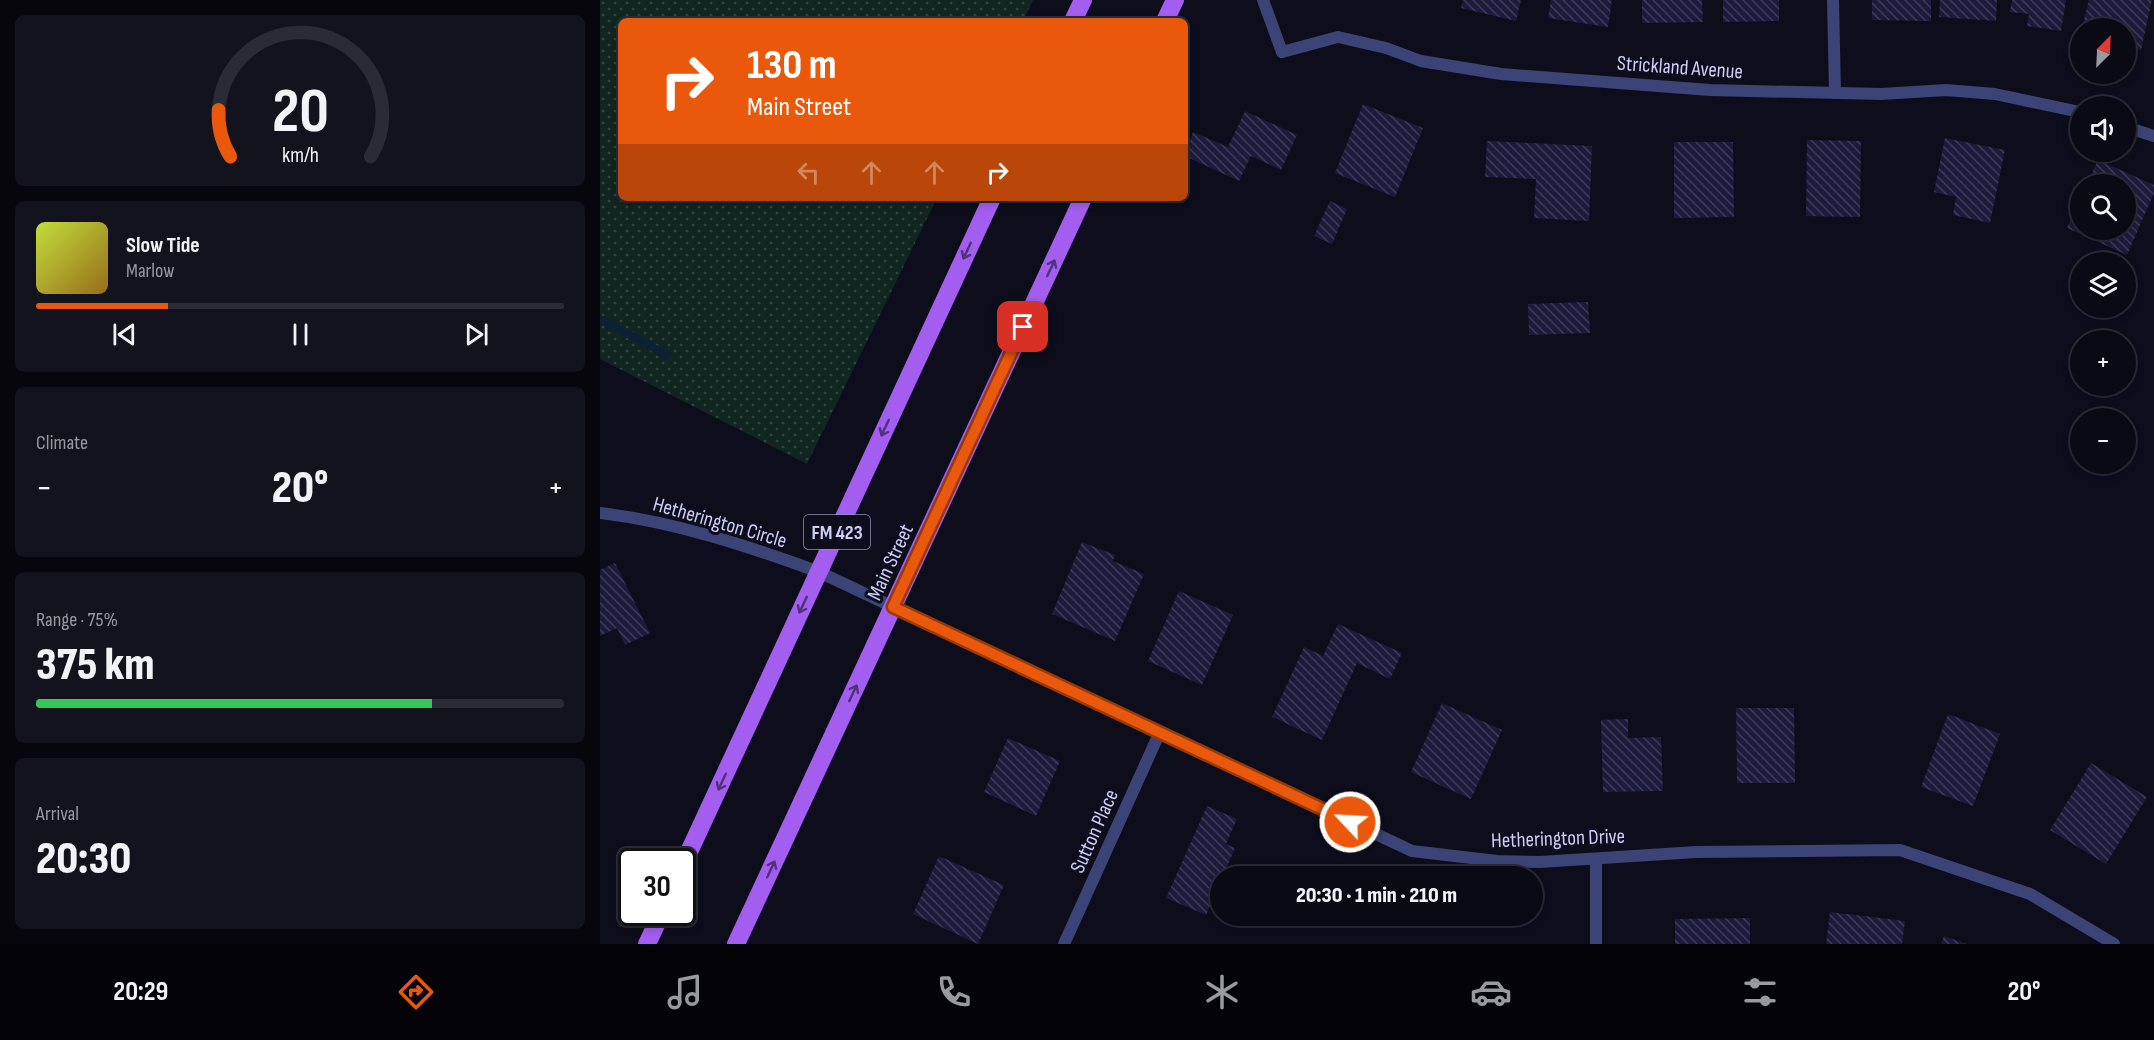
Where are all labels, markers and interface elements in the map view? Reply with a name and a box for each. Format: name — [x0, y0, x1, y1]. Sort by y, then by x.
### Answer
north arrow — [2070, 18, 2136, 84]
map controls — [2070, 18, 2136, 474]
text: 130 m — [747, 40, 837, 91]
icon: right — [648, 42, 726, 120]
street label: Strickland Avenue — [1616, 51, 1744, 84]
text: 20 — [271, 76, 329, 151]
text: Main Street — [747, 91, 851, 123]
button: sound — [2070, 96, 2136, 162]
text: km/h — [281, 144, 319, 169]
icon: left — [792, 156, 825, 189]
icon: ahead — [855, 156, 888, 189]
icon: ahead — [918, 156, 951, 189]
icon: right — [981, 156, 1014, 189]
button: search — [2070, 174, 2136, 240]
text: Slow Tide — [126, 232, 200, 259]
one-way arrow — [961, 242, 972, 260]
button: layers — [2070, 252, 2136, 318]
text: Marlow — [126, 259, 174, 283]
one-way arrow — [1045, 260, 1057, 278]
pin — [997, 301, 1048, 352]
icon: arrive — [1006, 310, 1039, 343]
icon: previous — [108, 318, 141, 351]
icon: pause — [284, 318, 317, 351]
icon: next — [460, 318, 493, 351]
button: + — [2070, 330, 2136, 396]
button: − — [2070, 408, 2136, 474]
one-way arrow — [879, 419, 891, 437]
text: Climate — [36, 431, 88, 455]
text: 20° — [272, 461, 328, 516]
text: − — [36, 468, 52, 508]
text: + — [548, 468, 564, 508]
street label: Hetherington Circle — [650, 491, 790, 554]
road number: FM 423 — [804, 515, 870, 549]
street label: Main Street — [862, 520, 919, 604]
one-way arrow — [797, 596, 809, 614]
text: Range · 75% — [36, 608, 118, 632]
text: 375 km — [36, 638, 155, 693]
one-way arrow — [848, 684, 860, 702]
one-way arrow — [715, 773, 727, 791]
street label: Sutton Place — [1065, 785, 1124, 877]
position arrow — [1318, 790, 1382, 854]
text: Arrival — [36, 802, 79, 826]
street label: Hetherington Drive — [1491, 824, 1625, 853]
text: 20:30 — [36, 832, 131, 887]
speed limit sign: 30 — [618, 848, 696, 926]
one-way arrow — [766, 861, 777, 879]
text: 20:30 · 1 min · 210 m — [1296, 882, 1457, 909]
icon: directions — [395, 971, 437, 1013]
icon: music — [664, 971, 706, 1013]
icon: phone — [933, 971, 975, 1013]
icon: climate — [1201, 971, 1243, 1013]
icon: car — [1470, 971, 1512, 1013]
icon: filters — [1739, 971, 1781, 1013]
text: 20:29 — [113, 976, 168, 1008]
text: 20° — [2007, 976, 2041, 1008]

